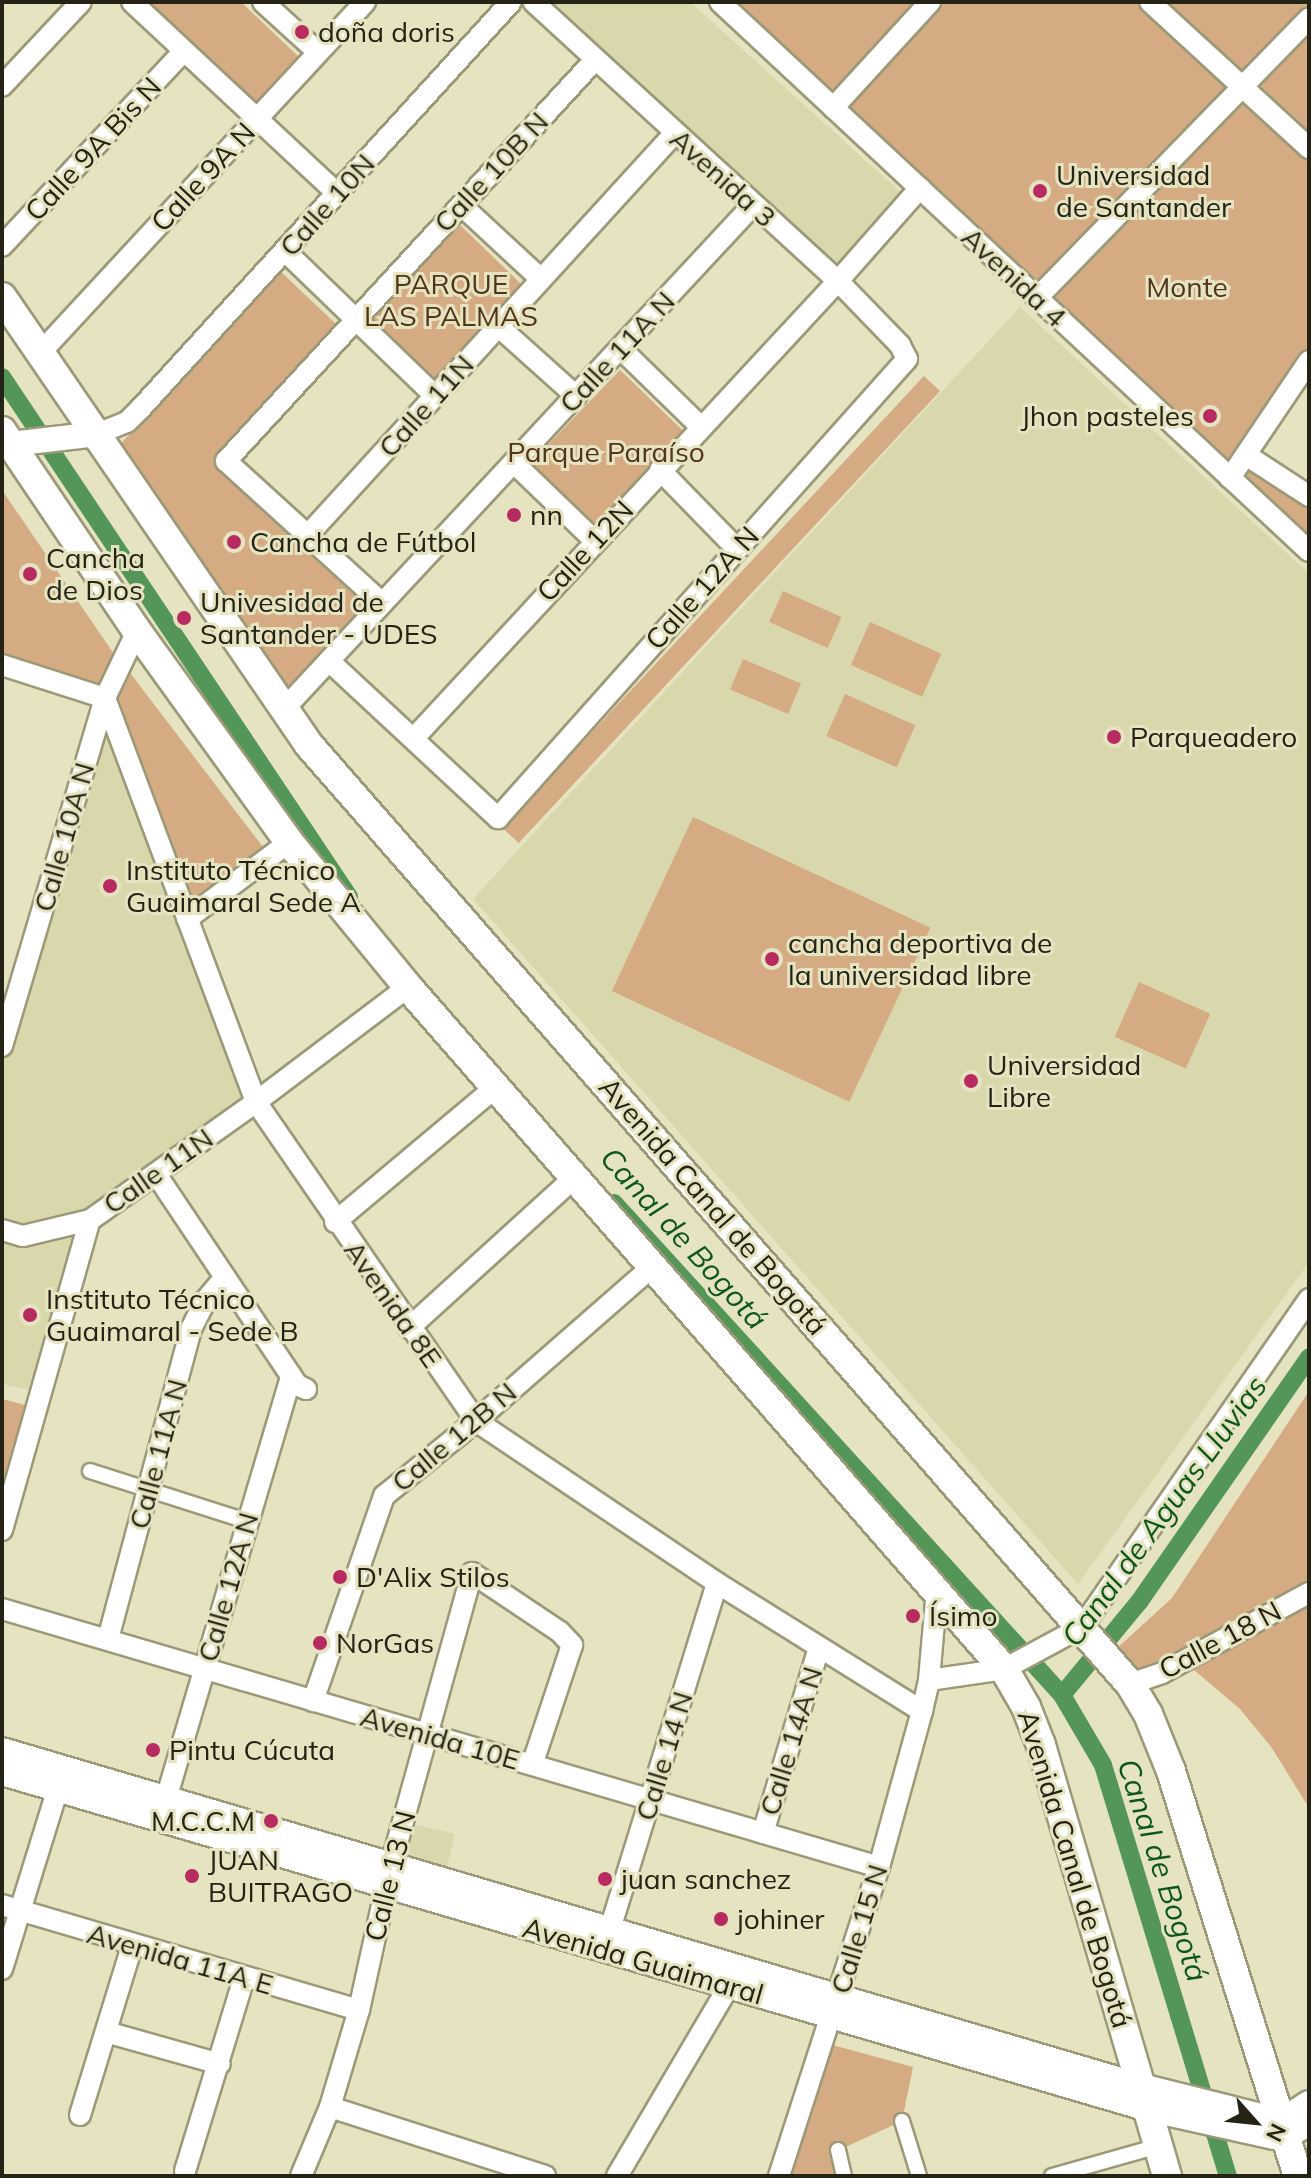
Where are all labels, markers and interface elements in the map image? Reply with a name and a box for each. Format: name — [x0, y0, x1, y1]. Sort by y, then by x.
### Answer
place label: doña doris — [318, 15, 455, 49]
marker: doña doris — [293, 23, 311, 41]
street label: Calle 9A Bis N — [18, 70, 168, 228]
street label: Calle 10B N — [427, 105, 555, 239]
street label: Calle 9A N — [144, 115, 262, 239]
street label: Avenida 3 — [663, 122, 783, 234]
street label: Calle 10N — [272, 147, 382, 263]
place label: Universidad de Santander — [1056, 158, 1231, 224]
marker: Universidad de Santander — [1031, 182, 1049, 200]
street label: Avenida 4 — [955, 220, 1073, 334]
park label: PARQUE LAS PALMAS — [364, 267, 538, 333]
park label: Monte — [1146, 270, 1228, 304]
street label: Calle 11A N — [552, 284, 682, 420]
street label: Calle 11N — [371, 348, 481, 464]
place label: Jhon pasteles — [1021, 399, 1194, 433]
marker: Jhon pasteles — [1201, 407, 1219, 425]
park label: Parque Paraíso — [507, 435, 705, 469]
street label: Calle 12N — [530, 494, 640, 608]
place label: nn — [530, 498, 563, 532]
marker: nn — [505, 506, 523, 524]
street label: Calle 12A N — [638, 520, 766, 656]
place label: Cancha de Fútbol — [250, 525, 476, 559]
marker: Cancha de Fútbol — [225, 533, 243, 551]
place label: Cancha de Dios — [46, 541, 145, 607]
marker: Cancha de Dios — [21, 565, 39, 583]
place label: Univesidad de Santander - UDES — [200, 585, 437, 651]
marker: Univesidad de Santander - UDES — [175, 609, 193, 627]
place label: Parqueadero — [1130, 720, 1297, 754]
marker: Parqueadero — [1105, 728, 1123, 746]
street label: Calle 10A N — [27, 758, 101, 916]
place label: Instituto Técnico Guaimaral Sede A — [126, 853, 361, 919]
marker: Instituto Técnico Guaimaral Sede A — [101, 877, 119, 895]
place label: cancha deportiva de la universidad libre — [788, 926, 1052, 992]
marker: cancha deportiva de la universidad libre — [763, 950, 781, 968]
place label: Universidad Libre — [987, 1048, 1141, 1114]
street label: Avenida Canal de Bogotá — [592, 1070, 834, 1342]
marker: Universidad Libre — [962, 1072, 980, 1090]
street label: Calle 11N — [97, 1121, 219, 1221]
water label: Canal de Bogotá — [593, 1140, 775, 1336]
street label: Avenida 8E — [337, 1234, 449, 1374]
place label: Instituto Técnico Guaimaral - Sede B — [46, 1282, 299, 1348]
marker: Instituto Técnico Guaimaral - Sede B — [21, 1306, 39, 1324]
water label: Canal de Aguas Lluvias — [1054, 1369, 1274, 1653]
street label: Calle 11A N — [122, 1375, 194, 1533]
street label: Calle 12B N — [385, 1375, 523, 1499]
street label: Calle 12A N — [191, 1508, 265, 1666]
place label: D'Alix Stilos — [356, 1560, 510, 1594]
marker: D'Alix Stilos — [331, 1568, 349, 1586]
street label: Calle 18 N — [1153, 1594, 1287, 1686]
place label: Ísimo — [929, 1599, 997, 1633]
marker: Ísimo — [904, 1607, 922, 1625]
place label: NorGas — [336, 1626, 434, 1660]
marker: NorGas — [311, 1634, 329, 1652]
street label: Calle 14A N — [752, 1663, 830, 1819]
street label: Calle 14 N — [628, 1687, 700, 1825]
street label: Avenida 10E — [357, 1699, 523, 1777]
street label: Avenida Canal de Bogotá — [1011, 1706, 1139, 2032]
place label: Pintu Cúcuta — [169, 1733, 335, 1767]
marker: Pintu Cúcuta — [144, 1741, 162, 1759]
water label: Canal de Bogotá — [1110, 1754, 1216, 1986]
place label: M.C.C.M — [151, 1804, 255, 1838]
street label: Calle 13 N — [358, 1807, 422, 1945]
marker: M.C.C.M — [262, 1812, 280, 1830]
place label: JUAN BUITRAGO — [208, 1843, 353, 1909]
street label: Calle 15 N — [823, 1860, 895, 1998]
place label: juan sanchez — [621, 1862, 791, 1896]
marker: JUAN BUITRAGO — [183, 1867, 201, 1885]
marker: juan sanchez — [596, 1870, 614, 1888]
place label: johiner — [737, 1902, 825, 1936]
marker: johiner — [712, 1910, 730, 1928]
street label: Avenida Guaimaral — [519, 1911, 767, 2011]
street label: Avenida 11A E — [83, 1916, 277, 2002]
north arrow — [1215, 2082, 1295, 2162]
text: N — [1260, 2119, 1293, 2147]

